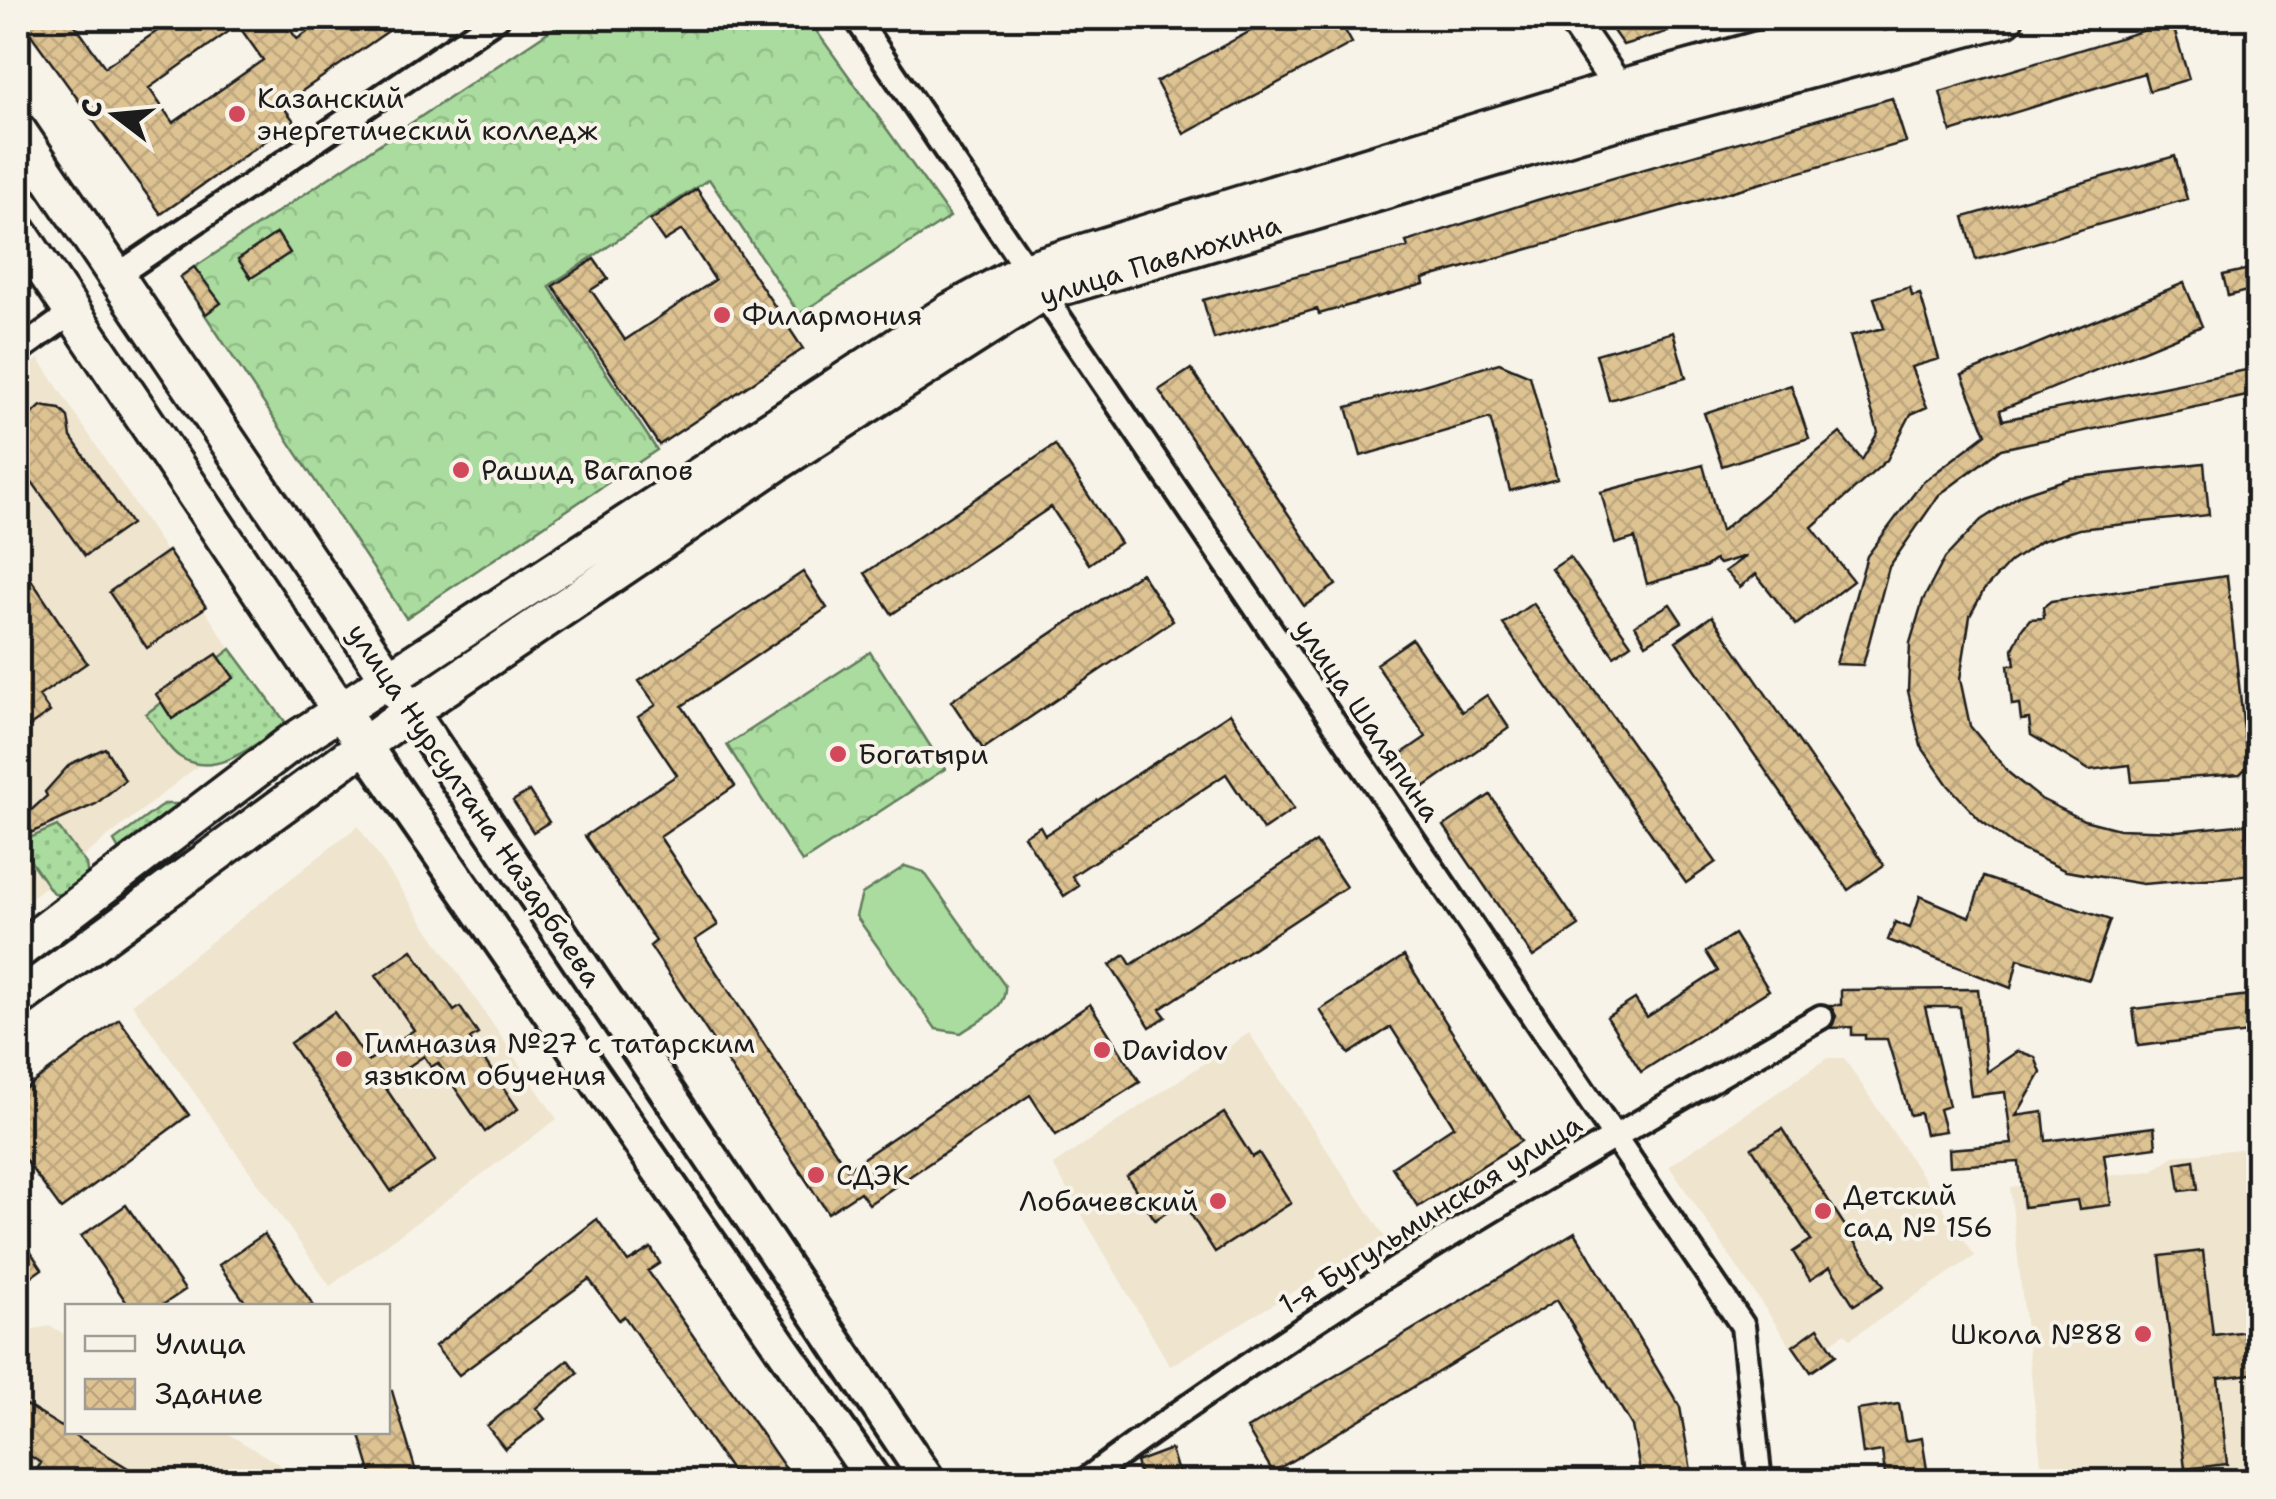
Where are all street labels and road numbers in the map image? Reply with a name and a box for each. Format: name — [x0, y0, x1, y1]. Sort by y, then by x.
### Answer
street label: улица Павлюхина — [1035, 205, 1285, 315]
street label: улица Шаляпина — [1286, 611, 1450, 829]
street label: улица Нурсултана Назарбаева — [339, 616, 611, 994]
street label: 1-я Бугульминская улица — [1271, 1105, 1589, 1323]

